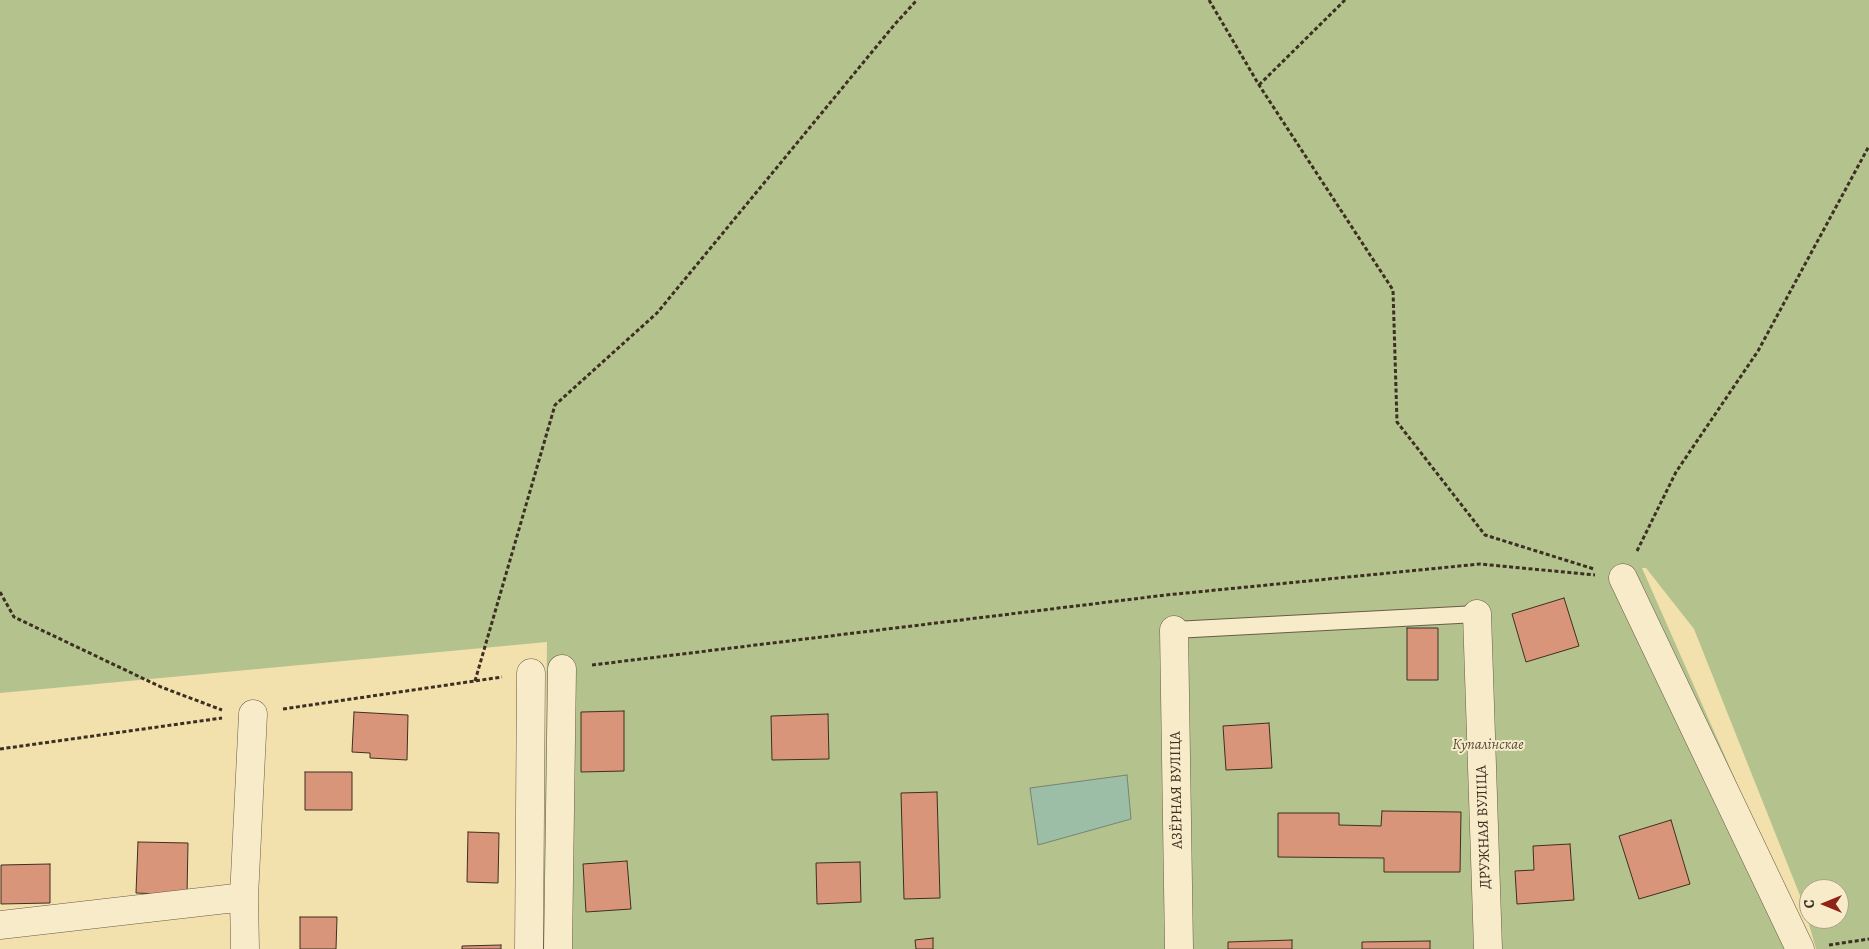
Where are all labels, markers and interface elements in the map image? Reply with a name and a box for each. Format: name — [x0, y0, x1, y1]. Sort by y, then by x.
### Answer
street label: АЗЁРНАЯ ВУЛІЦА — [1167, 731, 1187, 849]
park label: Купалінскае — [1452, 736, 1524, 754]
street label: ДРУЖНАЯ ВУЛІЦА — [1473, 765, 1495, 889]
north arrow — [1799, 879, 1849, 929]
text: С — [1800, 900, 1819, 908]

